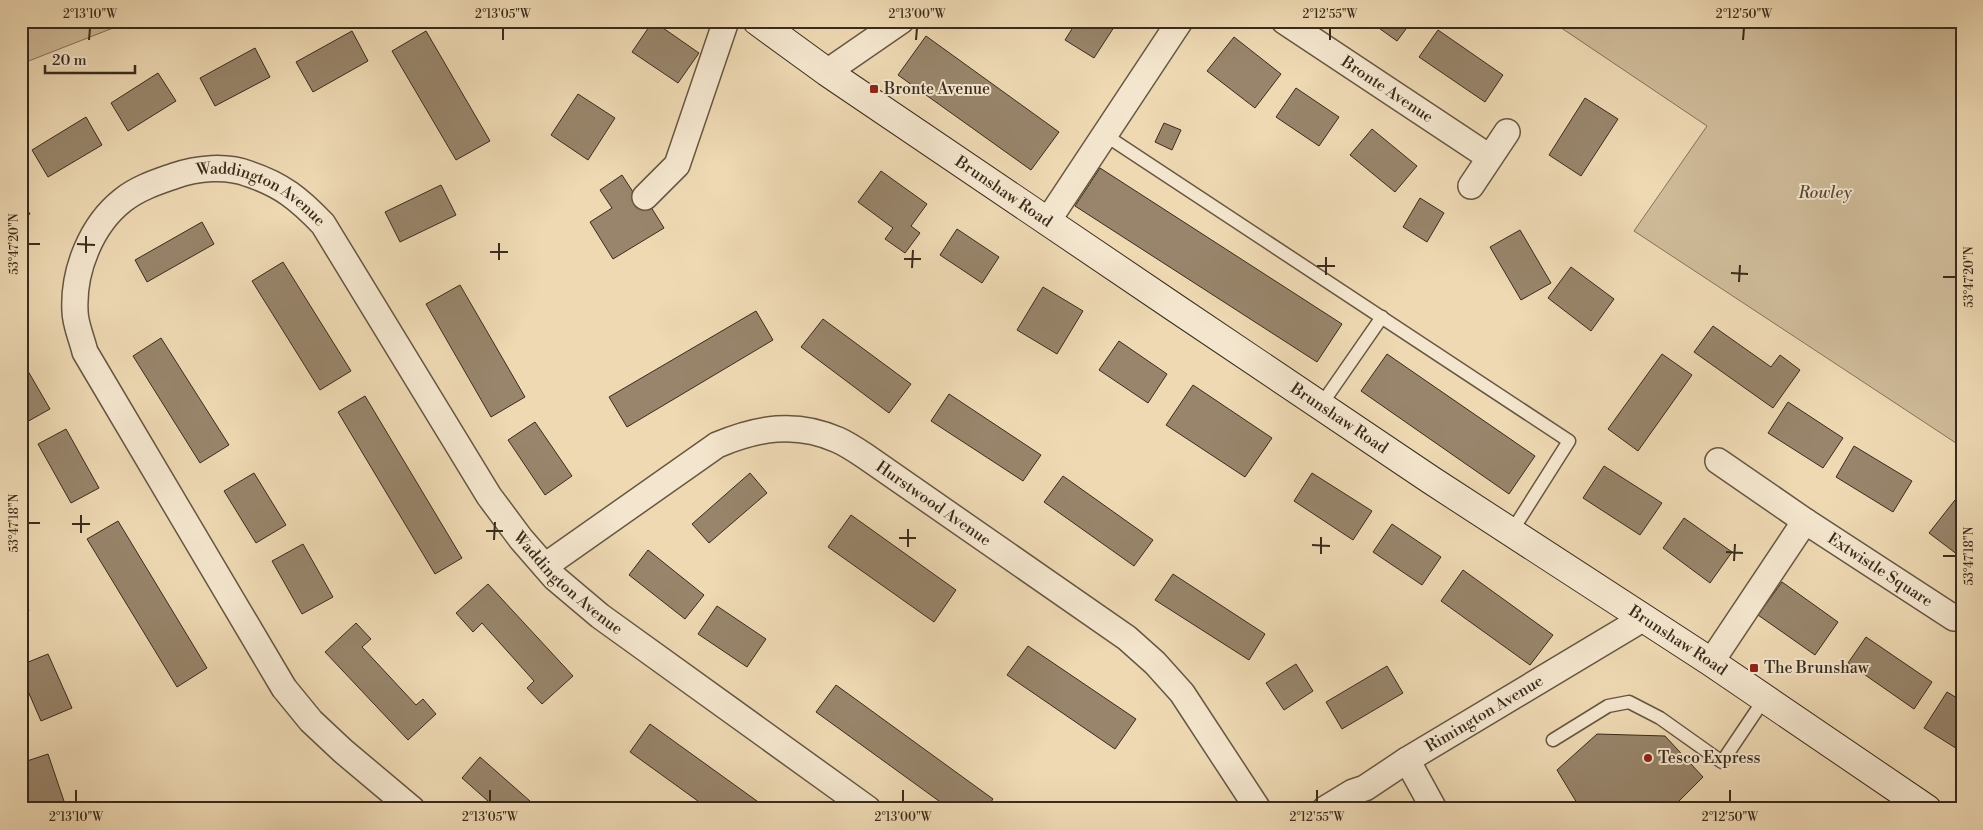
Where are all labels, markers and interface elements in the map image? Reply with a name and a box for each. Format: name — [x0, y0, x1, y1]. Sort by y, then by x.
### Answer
text: 2°13'10"W — [63, 7, 118, 22]
text: 2°13'05"W — [475, 7, 532, 22]
text: 2°13'00"W — [888, 7, 947, 22]
text: 2°12'55"W — [1303, 7, 1359, 22]
text: 2°12'50"W — [1716, 7, 1773, 22]
scale bar — [45, 42, 135, 74]
text: 20 m — [52, 51, 87, 70]
street label: Bronte Avenue — [1337, 51, 1437, 127]
place label: Bronte Avenue — [883, 79, 990, 99]
marker: Bronte Avenue — [868, 83, 880, 95]
street label: Brunshaw Road — [950, 151, 1056, 232]
street label: Waddington Avenue — [194, 158, 330, 230]
park label: Rowley — [1797, 183, 1852, 203]
text: 53°47'20"N — [7, 213, 22, 275]
text: 53°47'20"N — [1962, 246, 1977, 308]
street label: Brunshaw Road — [1286, 378, 1392, 458]
street label: Hurstwood Avenue — [872, 457, 995, 550]
text: 53°47'18"N — [7, 493, 22, 552]
text: 53°47'18"N — [1962, 526, 1977, 585]
street label: Waddington Avenue — [508, 527, 627, 639]
street label: Extwistle Square — [1824, 528, 1936, 611]
street label: Brunshaw Road — [1624, 601, 1731, 680]
place label: The Brunshaw — [1764, 658, 1870, 678]
marker: The Brunshaw — [1748, 662, 1760, 674]
street label: Rimington Avenue — [1422, 671, 1547, 757]
place label: Tesco Express — [1658, 748, 1761, 768]
marker: Tesco Express — [1642, 752, 1654, 764]
text: 2°13'10"W — [49, 810, 104, 825]
text: 2°13'05"W — [462, 810, 519, 825]
text: 2°13'00"W — [874, 810, 933, 825]
text: 2°12'55"W — [1290, 810, 1346, 825]
text: 2°12'50"W — [1702, 810, 1759, 825]

